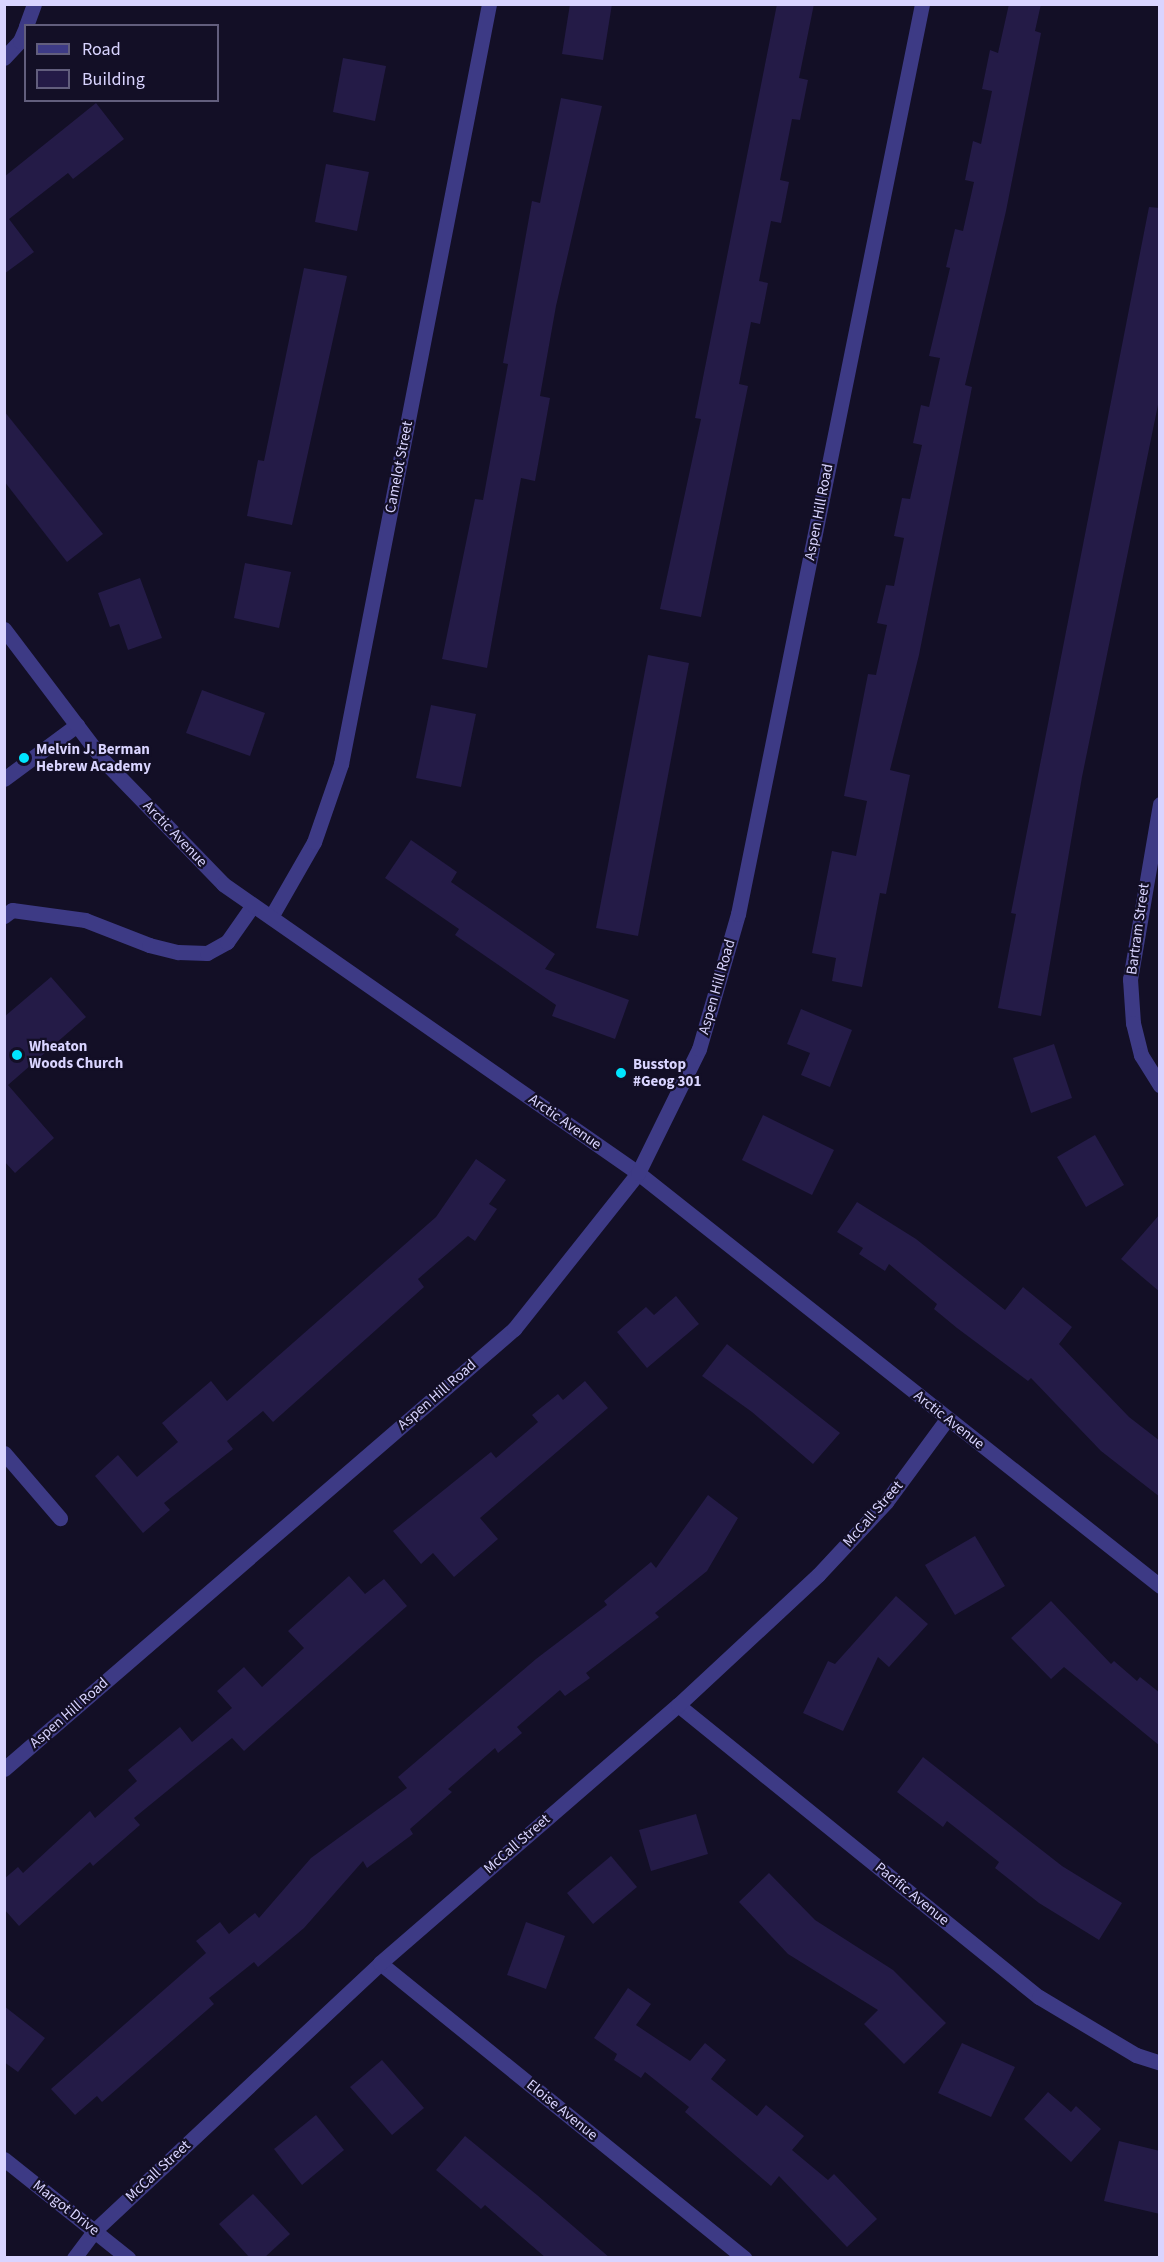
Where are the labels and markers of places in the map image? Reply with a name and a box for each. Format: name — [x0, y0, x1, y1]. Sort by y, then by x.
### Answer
place label: Melvin J. Berman Hebrew Academy — [36, 740, 151, 775]
marker: Melvin J. Berman Hebrew Academy — [17, 751, 31, 765]
place label: Wheaton Woods Church — [29, 1037, 123, 1072]
marker: Wheaton Woods Church — [10, 1048, 24, 1062]
place label: Busstop #Geog 301 — [633, 1055, 701, 1090]
marker: Busstop #Geog 301 — [614, 1066, 628, 1080]

